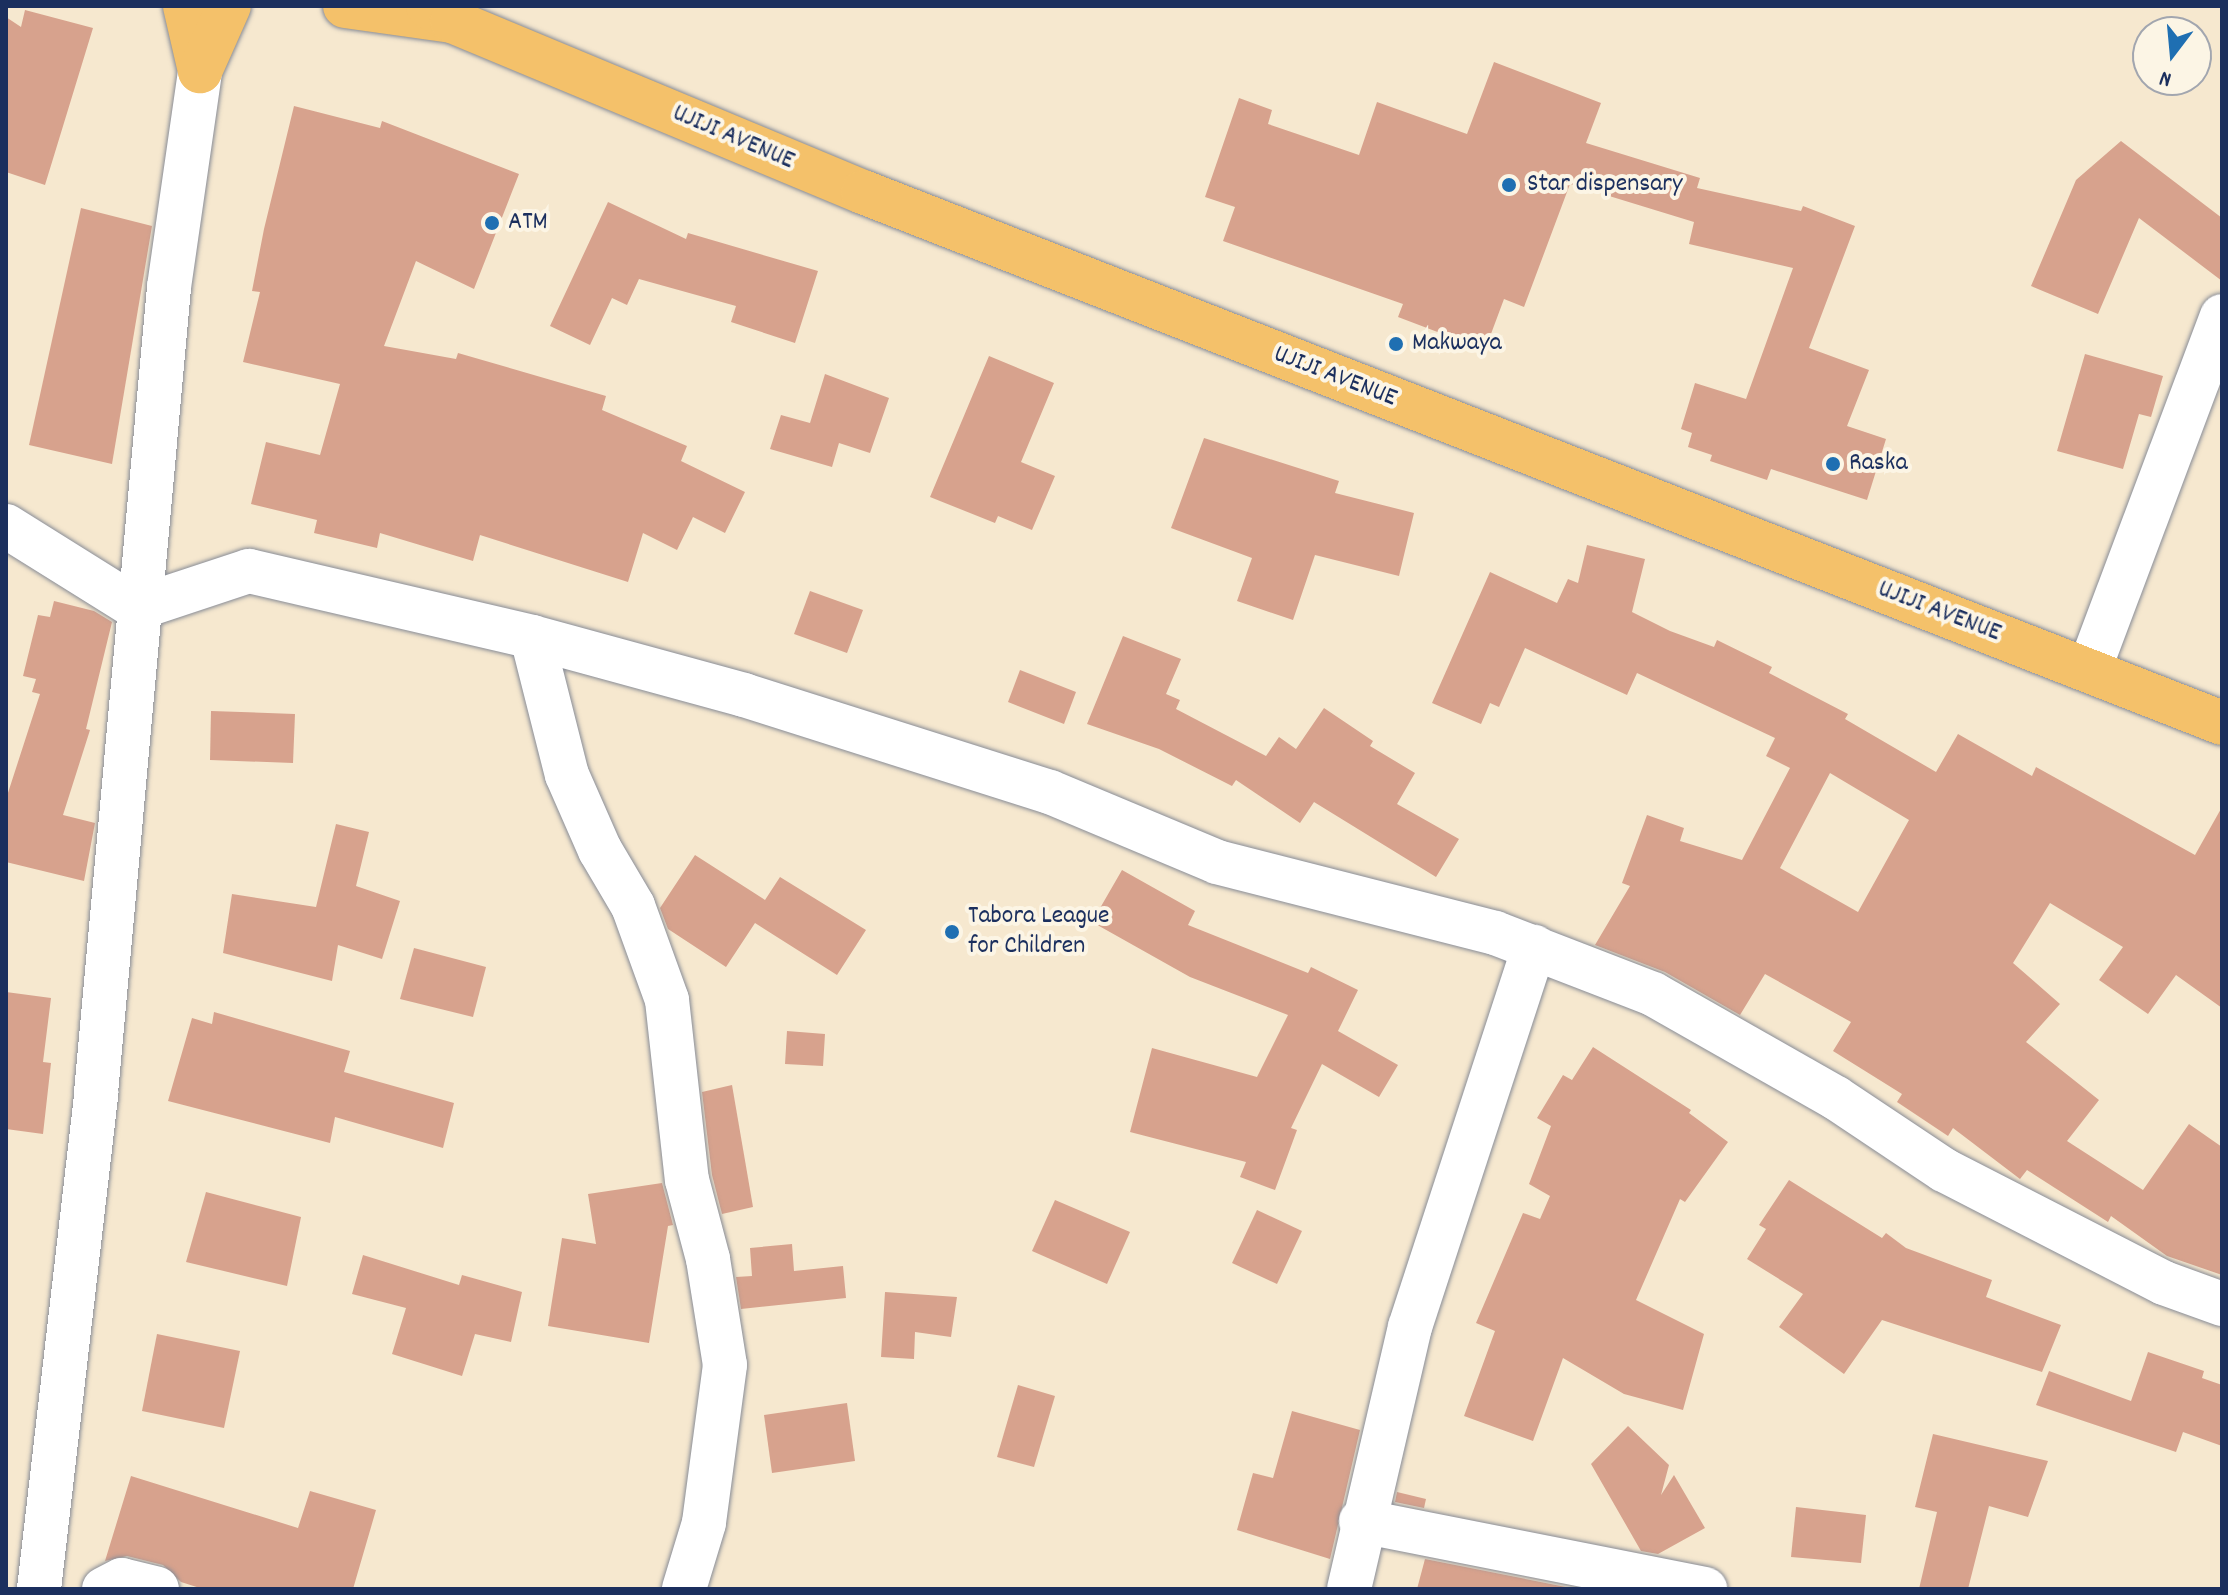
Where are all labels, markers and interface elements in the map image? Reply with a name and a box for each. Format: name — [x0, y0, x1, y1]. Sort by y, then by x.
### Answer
north arrow — [2132, 16, 2212, 96]
text: N — [2156, 61, 2175, 94]
street label: UJIJI AVENUE — [667, 98, 799, 178]
place label: Star dispensary — [1527, 169, 1683, 201]
marker: Star dispensary — [1498, 174, 1520, 196]
place label: ATM — [508, 207, 548, 239]
marker: ATM — [483, 214, 501, 232]
place label: Makwaya — [1412, 328, 1502, 360]
marker: Makwaya — [1387, 335, 1405, 353]
street label: UJIJI AVENUE — [1269, 339, 1401, 415]
place label: Raska — [1849, 448, 1908, 480]
marker: Raska — [1824, 455, 1842, 473]
street label: UJIJI AVENUE — [1873, 574, 2005, 650]
place label: Tabora League for Children — [968, 901, 1110, 962]
marker: Tabora League for Children — [943, 923, 961, 941]

